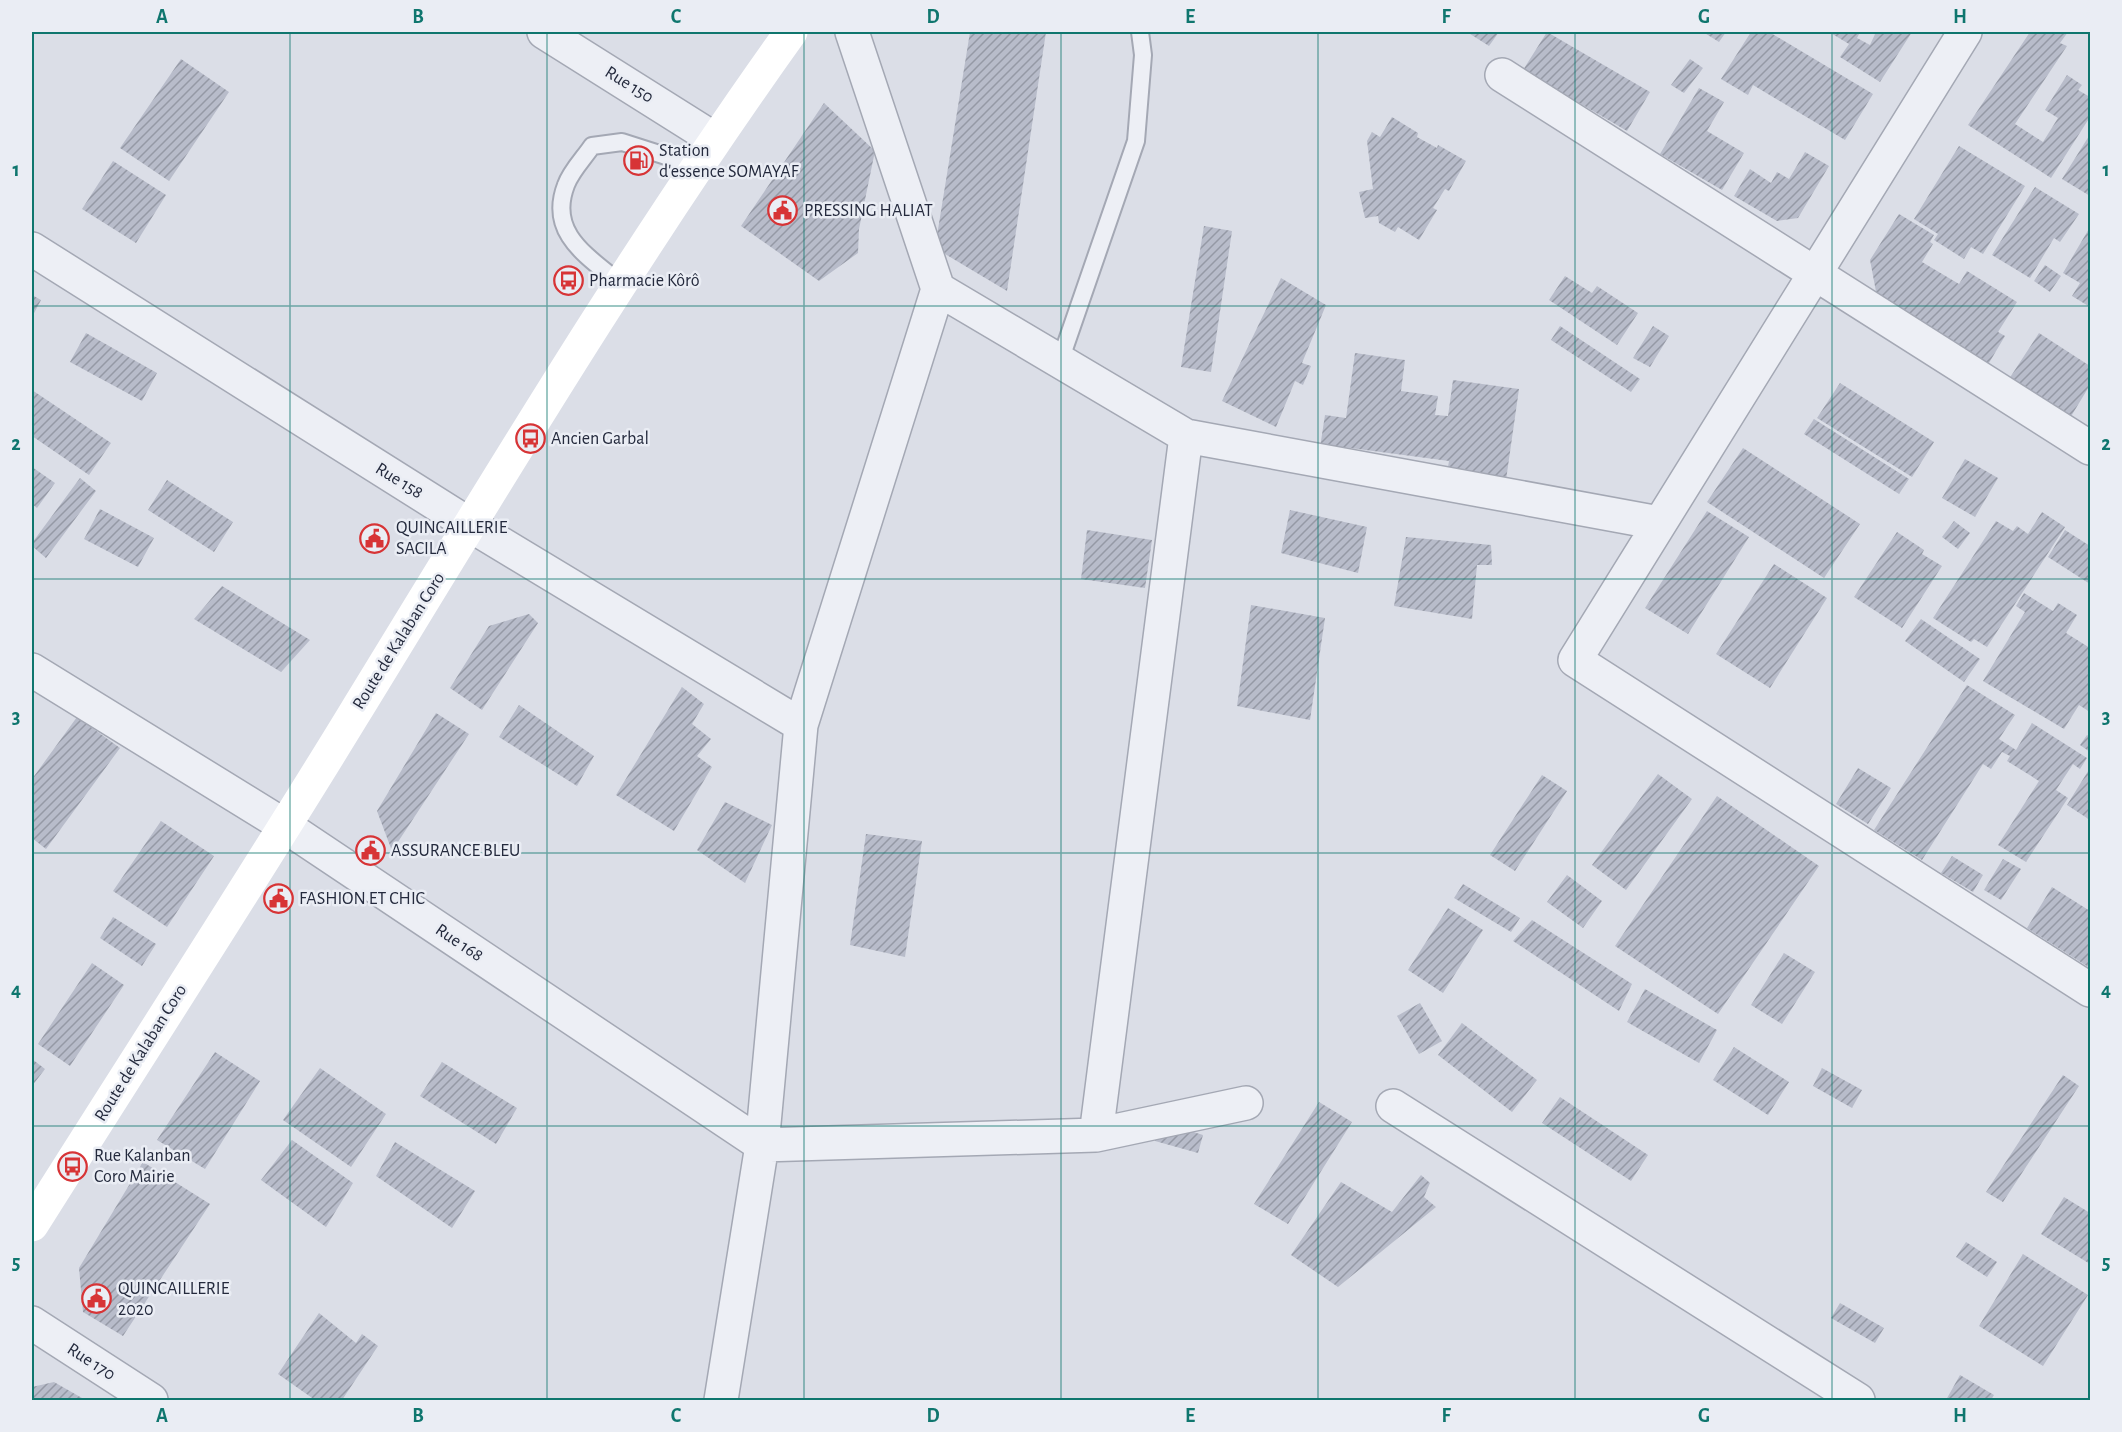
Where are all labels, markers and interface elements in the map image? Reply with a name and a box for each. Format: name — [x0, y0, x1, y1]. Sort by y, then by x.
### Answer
text: A — [156, 7, 168, 27]
text: B — [412, 7, 424, 27]
text: C — [671, 7, 682, 27]
text: D — [926, 7, 940, 27]
text: E — [1185, 7, 1195, 27]
text: F — [1441, 7, 1451, 27]
text: G — [1698, 7, 1710, 27]
text: H — [1953, 7, 1967, 27]
street label: Rue 150 — [602, 63, 656, 107]
place label: Station d'essence SOMAYAF — [659, 142, 799, 181]
fuel station icon: Station d'essence SOMAYAF — [622, 145, 654, 177]
text: 1 — [12, 160, 20, 180]
text: 1 — [2102, 160, 2110, 180]
public building icon: PRESSING HALIAT — [767, 195, 799, 227]
place label: PRESSING HALIAT — [804, 202, 933, 220]
bus stop icon: Pharmacie Kôrô — [552, 265, 584, 297]
place label: Pharmacie Kôrô — [589, 272, 700, 290]
bus stop icon: Ancien Garbal — [514, 423, 546, 455]
place label: Ancien Garbal — [551, 430, 649, 448]
text: 2 — [11, 434, 21, 454]
text: 2 — [2101, 434, 2111, 454]
street label: Rue 158 — [372, 460, 426, 502]
place label: QUINCAILLERIE SACILA — [396, 519, 508, 558]
public building icon: QUINCAILLERIE SACILA — [359, 522, 391, 554]
street label: Route de Kalaban Coro — [350, 569, 448, 713]
text: 3 — [12, 707, 20, 727]
text: 3 — [2102, 707, 2110, 727]
public building icon: ASSURANCE BLEU — [354, 835, 386, 867]
place label: ASSURANCE BLEU — [391, 842, 520, 860]
public building icon: FASHION ET CHIC — [262, 883, 294, 915]
place label: FASHION ET CHIC — [299, 890, 425, 908]
street label: Rue 168 — [432, 921, 486, 965]
text: 4 — [11, 980, 21, 1000]
text: 4 — [2101, 980, 2111, 1000]
street label: Route de Kalaban Coro — [92, 981, 190, 1125]
place label: Rue Kalanban Coro Mairie — [94, 1147, 191, 1186]
bus stop icon: Rue Kalanban Coro Mairie — [57, 1150, 89, 1182]
text: 5 — [12, 1253, 20, 1273]
text: 5 — [2102, 1253, 2110, 1273]
place label: QUINCAILLERIE 2020 — [118, 1280, 230, 1319]
public building icon: QUINCAILLERIE 2020 — [81, 1283, 113, 1315]
street label: Rue 170 — [64, 1340, 118, 1384]
text: A — [156, 1406, 168, 1426]
text: B — [412, 1406, 424, 1426]
text: C — [671, 1406, 682, 1426]
text: D — [926, 1406, 940, 1426]
text: E — [1185, 1406, 1195, 1426]
text: F — [1441, 1406, 1451, 1426]
text: G — [1698, 1406, 1710, 1426]
text: H — [1953, 1406, 1967, 1426]

